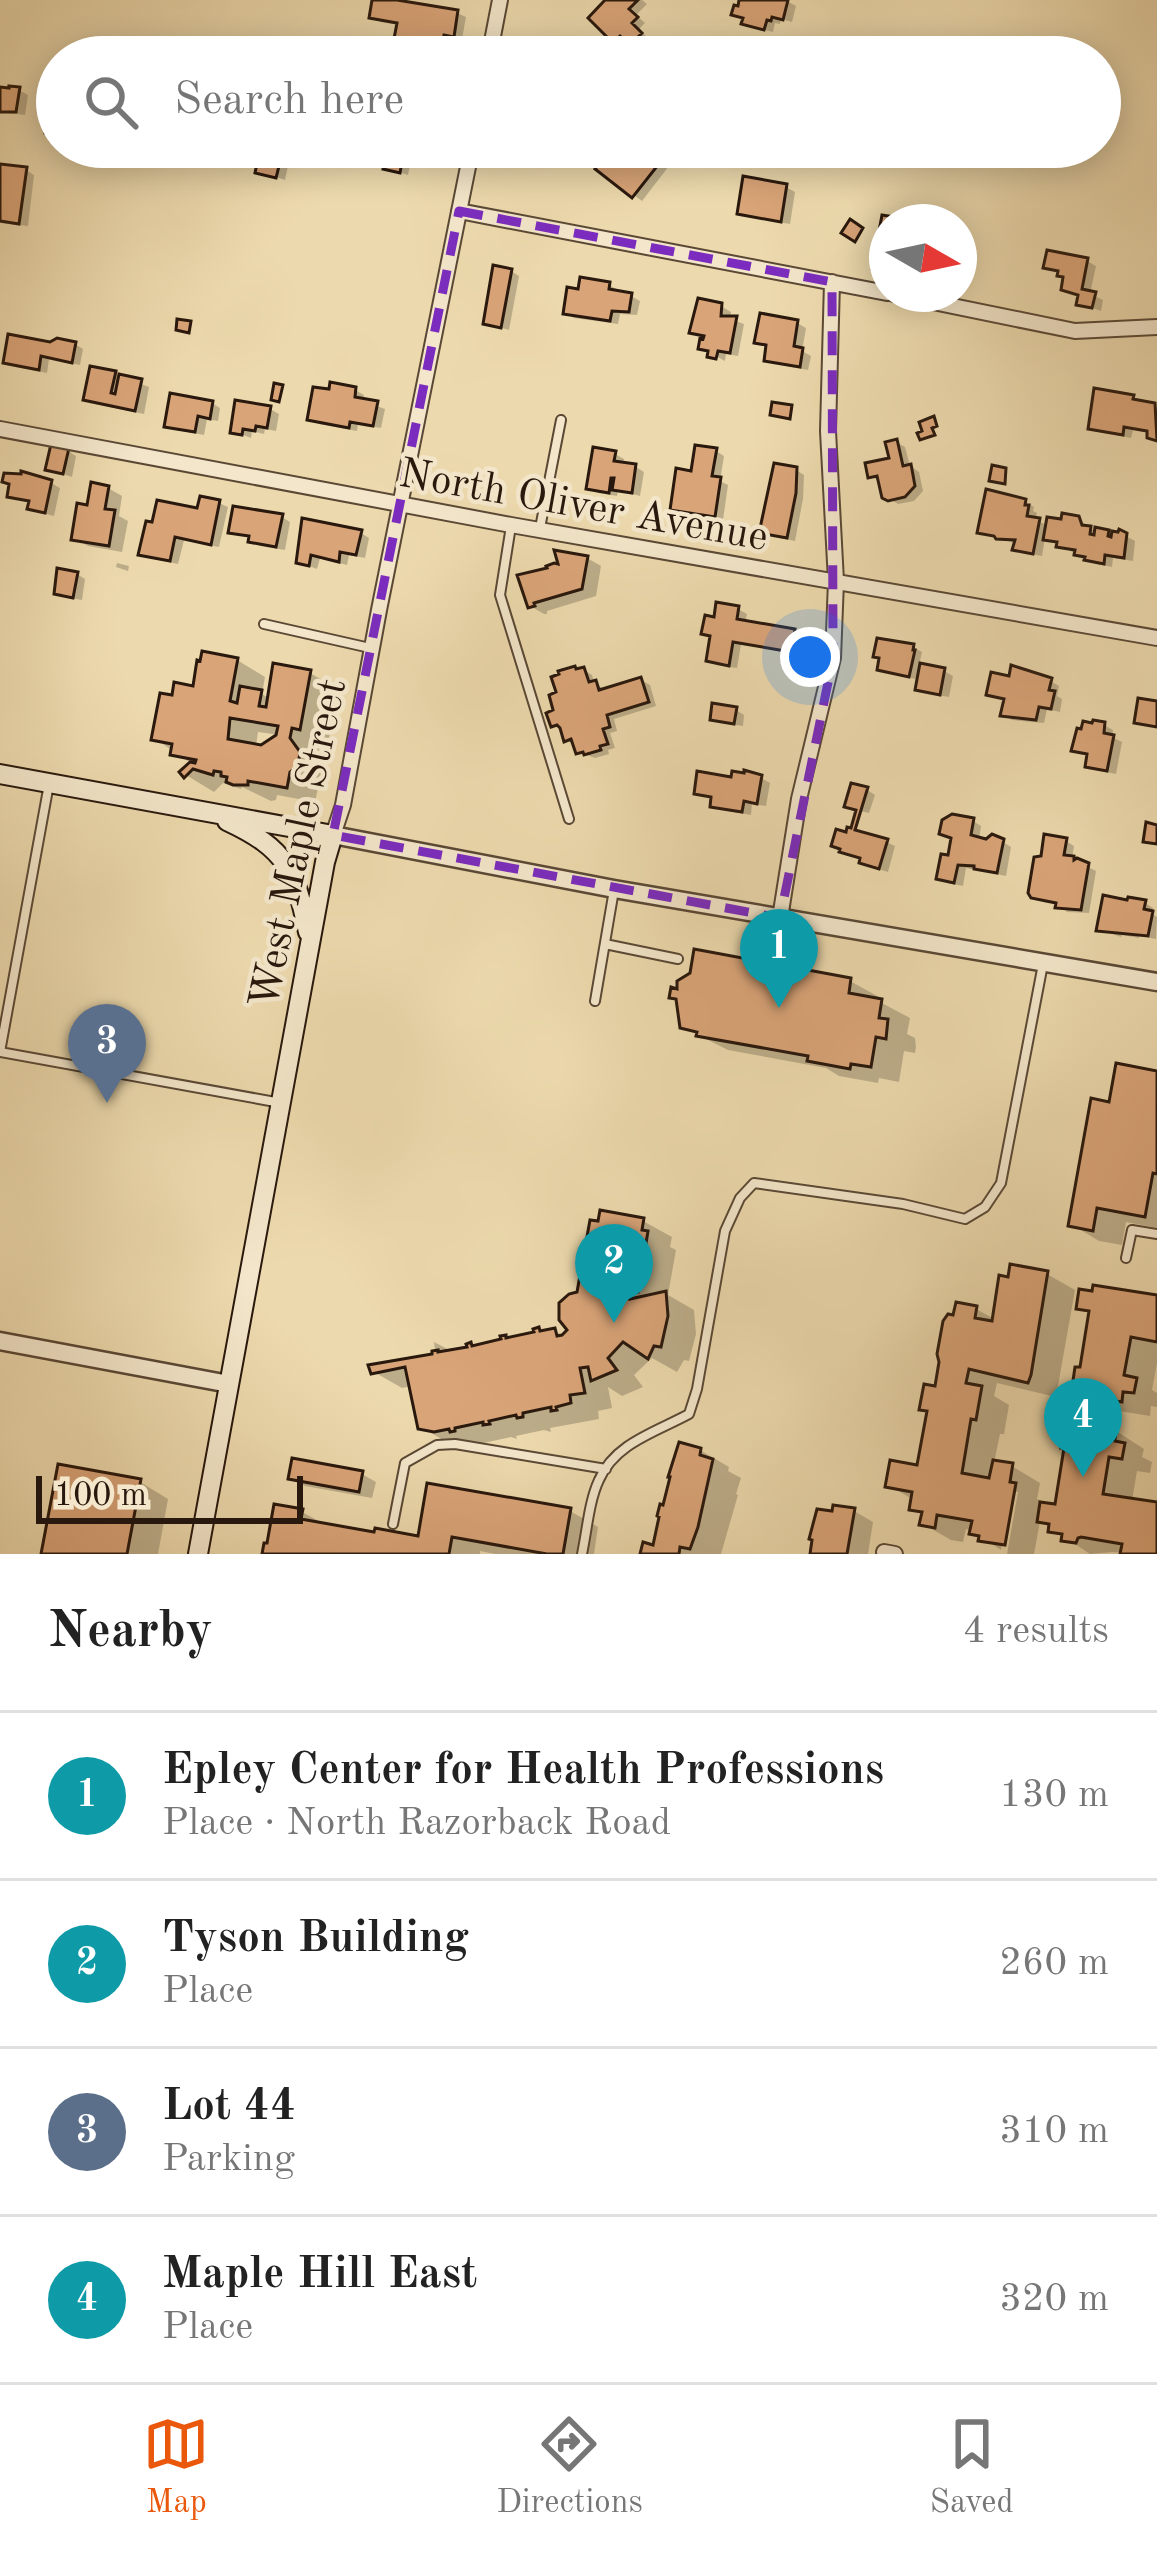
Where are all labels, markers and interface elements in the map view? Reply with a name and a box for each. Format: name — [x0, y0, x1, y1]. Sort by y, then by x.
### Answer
search box — [36, 36, 1121, 168]
icon: search — [78, 69, 144, 135]
text: Search here — [174, 79, 404, 124]
north arrow — [869, 204, 977, 312]
street label: North Oliver Avenue — [396, 454, 771, 560]
your location — [780, 627, 840, 687]
street label: West Maple Street — [244, 675, 355, 1013]
pin: 1 — [740, 909, 818, 1008]
pin: 3 — [68, 1004, 146, 1103]
pin: 2 — [575, 1224, 653, 1323]
pin: 4 — [1044, 1378, 1122, 1477]
scale bar — [36, 1470, 303, 1523]
text: 100 m — [54, 1480, 147, 1513]
text: Nearby — [48, 1607, 213, 1658]
text: 4 results — [963, 1612, 1109, 1651]
text: Epley Center for Health Professions — [162, 1749, 884, 1794]
text: 1 — [76, 1776, 98, 1815]
text: 130 m — [999, 1776, 1109, 1815]
text: Place · North Razorback Road — [162, 1804, 671, 1843]
text: Tyson Building — [162, 1917, 469, 1962]
text: 2 — [76, 1944, 98, 1983]
text: 260 m — [999, 1944, 1109, 1983]
text: Place — [162, 1972, 253, 2011]
text: Lot 44 — [162, 2085, 296, 2130]
text: 3 — [76, 2112, 98, 2151]
text: 310 m — [999, 2112, 1109, 2151]
text: Parking — [162, 2140, 295, 2179]
text: Maple Hill East — [162, 2253, 477, 2298]
text: 4 — [76, 2280, 98, 2319]
text: 320 m — [999, 2280, 1109, 2319]
text: Place — [162, 2308, 253, 2347]
tab: Map — [143, 2411, 209, 2524]
tab: Directions — [496, 2411, 643, 2524]
tab: Saved — [930, 2411, 1014, 2524]

